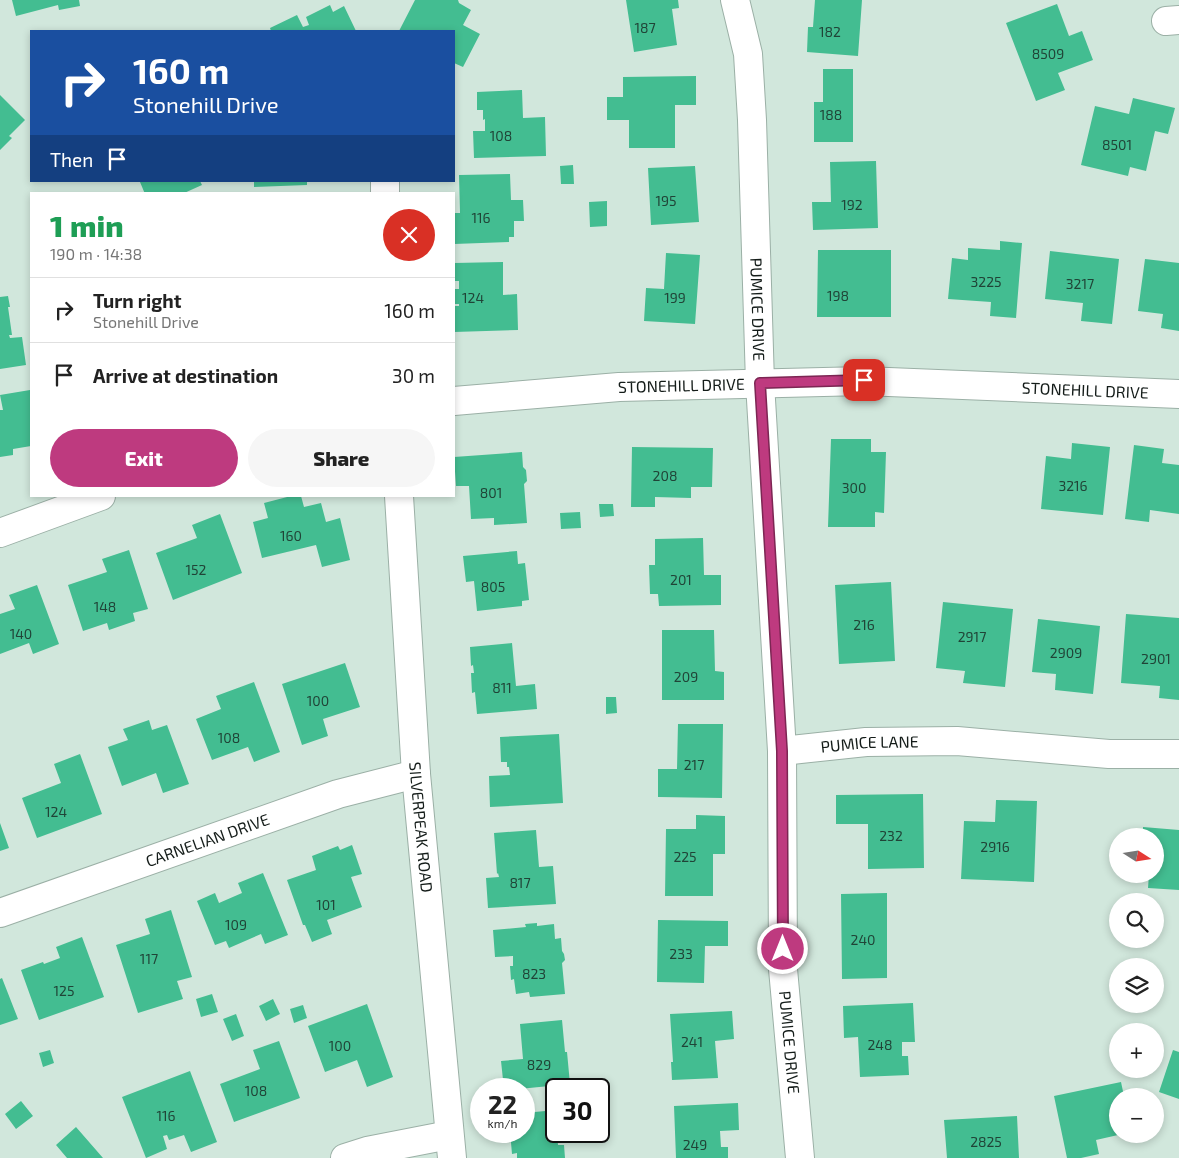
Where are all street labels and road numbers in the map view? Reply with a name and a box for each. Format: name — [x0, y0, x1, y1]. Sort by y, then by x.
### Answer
street label: PUMICE DRIVE — [747, 257, 769, 361]
street label: STONEHILL DRIVE — [618, 374, 745, 396]
street label: STONEHILL DRIVE — [1021, 378, 1149, 402]
street label: PUMICE LANE — [819, 731, 919, 756]
street label: SILVERPEAK ROAD — [406, 761, 437, 893]
street label: CARNELIAN DRIVE — [143, 809, 272, 870]
street label: PUMICE DRIVE — [776, 990, 804, 1095]

